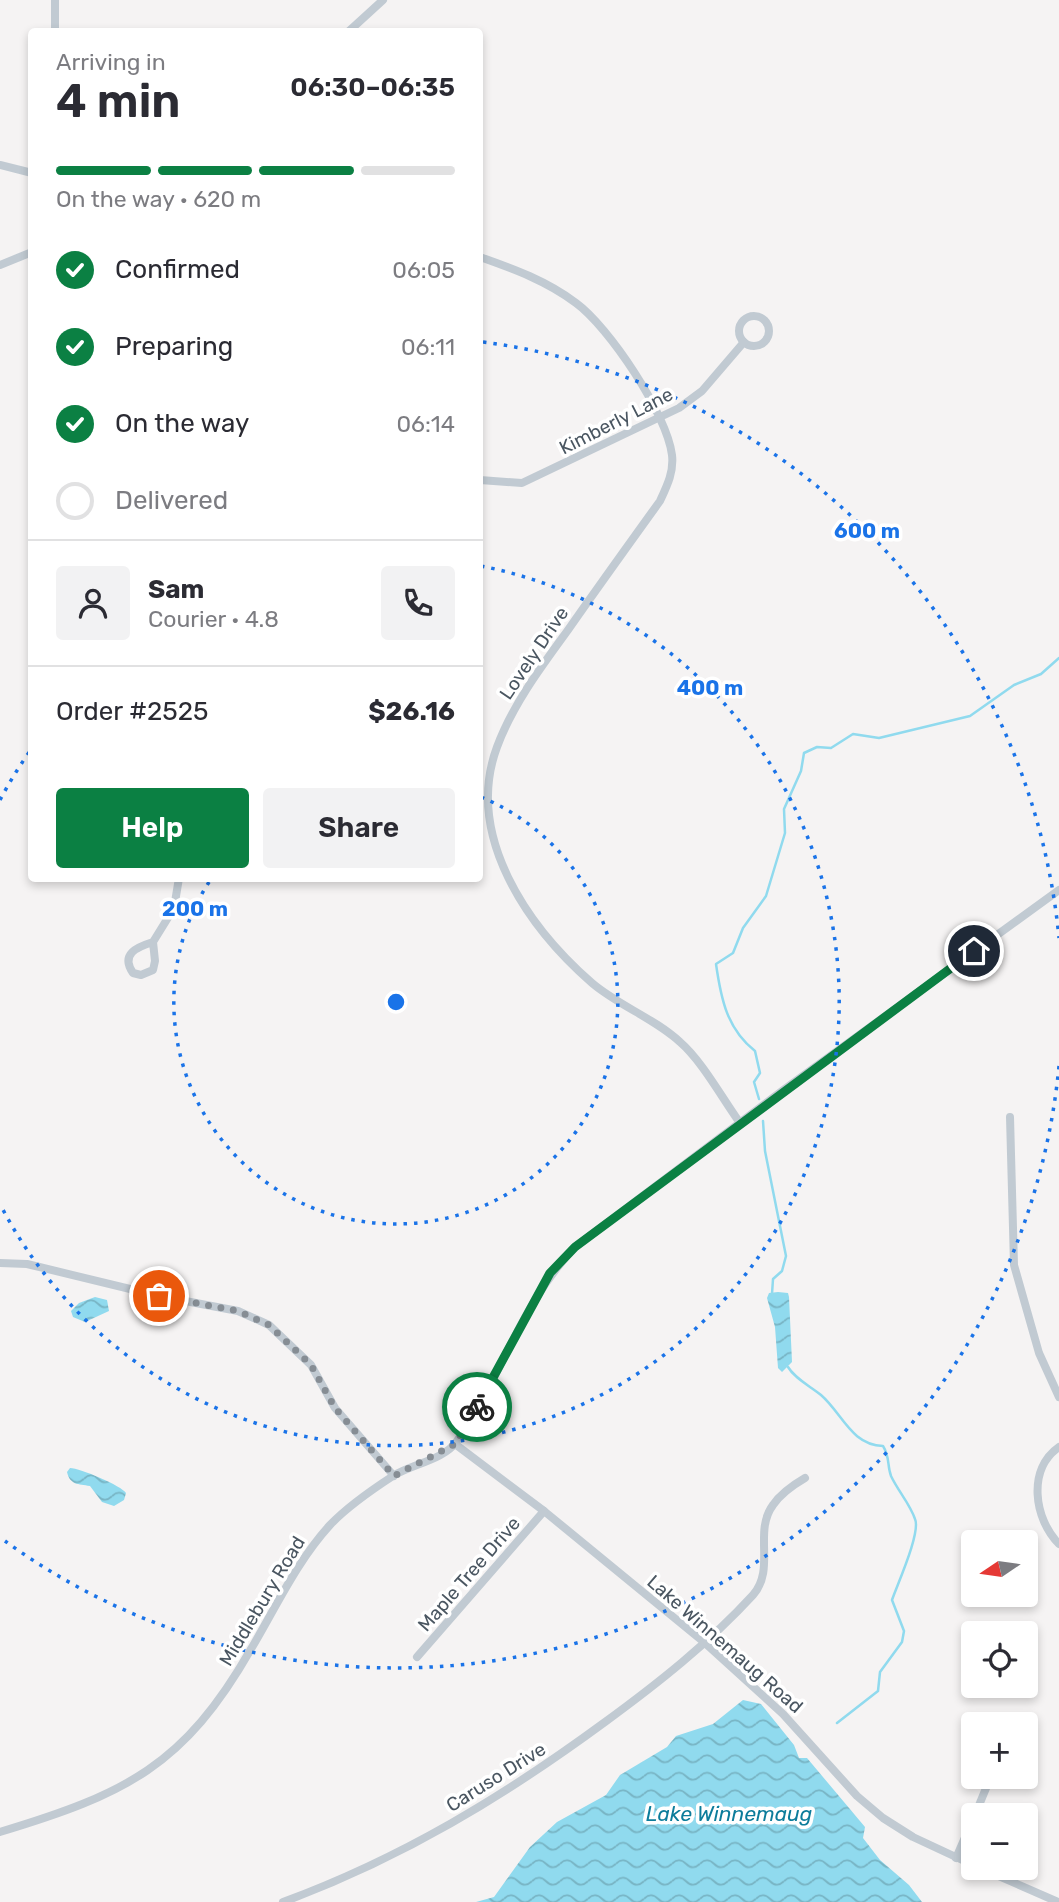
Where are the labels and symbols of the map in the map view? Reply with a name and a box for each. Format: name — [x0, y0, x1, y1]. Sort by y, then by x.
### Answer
street label: Kimberly Lane — [555, 382, 677, 460]
text: 600 m — [834, 518, 900, 543]
street label: Lovely Drive — [495, 602, 573, 704]
text: 400 m — [677, 675, 743, 700]
text: 200 m — [162, 896, 228, 921]
pin — [944, 921, 1004, 981]
centre of rings — [384, 990, 408, 1014]
pin — [129, 1266, 189, 1326]
courier — [442, 1372, 512, 1442]
street label: Maple Tree Drive — [413, 1512, 525, 1636]
north arrow — [961, 1530, 1038, 1606]
street label: Middlebury Road — [214, 1532, 310, 1670]
street label: Lake Winnemaug Road — [642, 1570, 808, 1718]
street label: Caruso Drive — [442, 1737, 550, 1817]
water label: Lake Winnemaug — [646, 1801, 812, 1826]

